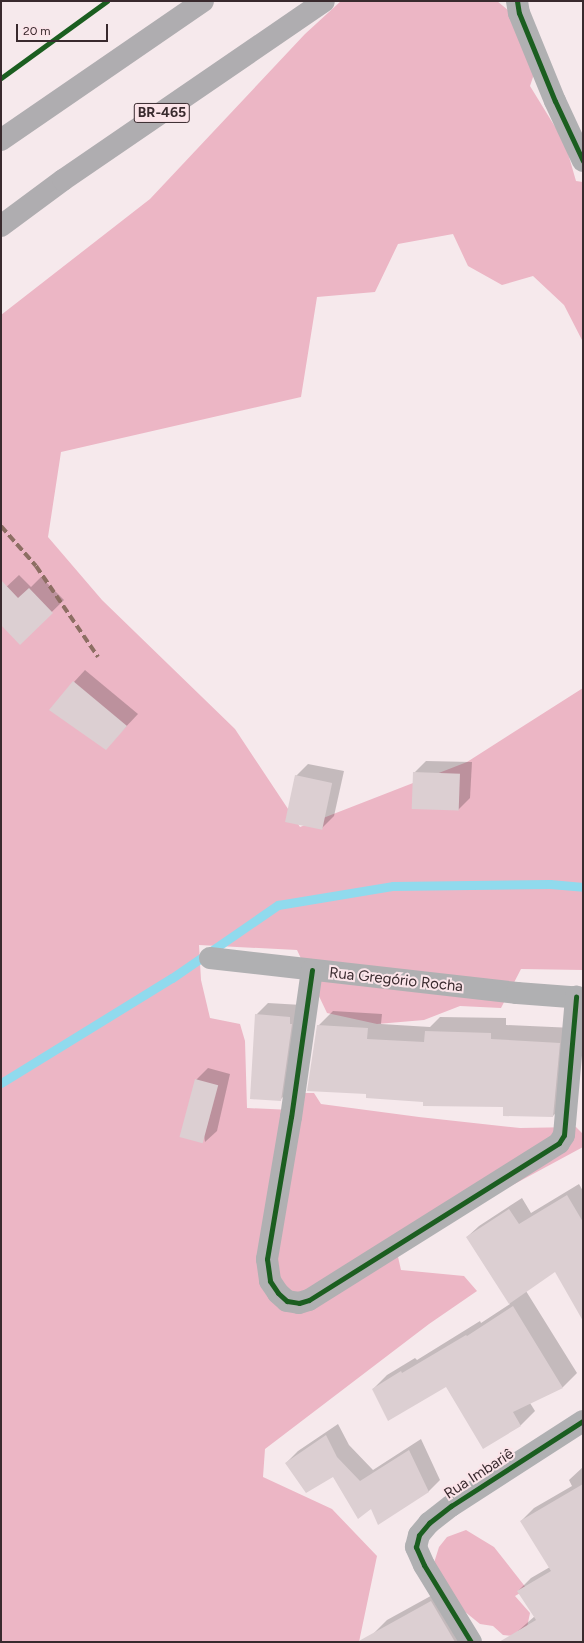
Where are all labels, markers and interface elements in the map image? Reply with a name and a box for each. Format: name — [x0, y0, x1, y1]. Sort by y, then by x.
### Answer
scale bar — [18, 16, 110, 42]
text: 20 m — [23, 24, 51, 38]
road number: BR-465 — [133, 101, 191, 125]
street label: Rua Gregório Rocha — [328, 964, 464, 996]
street label: Rua Imbariê — [441, 1445, 517, 1503]

